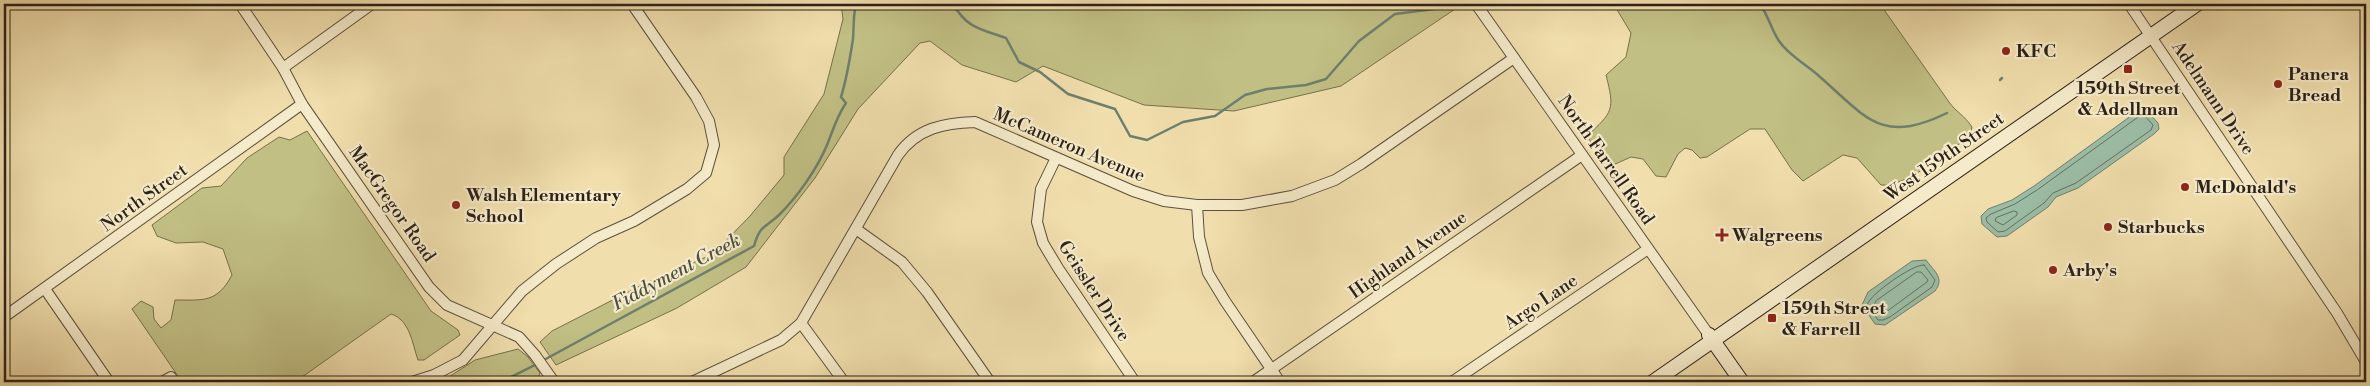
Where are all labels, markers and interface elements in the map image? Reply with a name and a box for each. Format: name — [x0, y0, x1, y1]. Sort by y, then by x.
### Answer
street label: Adelmann Drive — [2166, 36, 2260, 159]
place label: KFC — [2016, 40, 2056, 63]
marker: KFC — [2000, 45, 2012, 57]
marker: 159th Street & Adellman — [2122, 63, 2134, 75]
place label: Panera Bread — [2288, 63, 2349, 107]
place label: 159th Street & Adellman — [2076, 77, 2180, 121]
marker: Panera Bread — [2272, 78, 2284, 90]
street label: North Farrell Road — [1553, 91, 1660, 230]
street label: McCameron Avenue — [990, 103, 1148, 187]
street label: West 159th Street — [1879, 107, 2009, 207]
street label: MacGregor Road — [343, 141, 441, 267]
street label: North Street — [96, 159, 192, 237]
place label: McDonald's — [2195, 176, 2296, 199]
marker: McDonald's — [2179, 181, 2191, 193]
place label: Walsh Elementary School — [465, 184, 622, 228]
marker: Walsh Elementary School — [450, 199, 462, 211]
street label: Highland Avenue — [1345, 206, 1471, 304]
place label: Starbucks — [2118, 216, 2205, 239]
marker: Starbucks — [2102, 221, 2114, 233]
place label: Walgreens — [1731, 224, 1823, 247]
water label: Fiddyment Creek — [607, 228, 745, 316]
marker: Walgreens — [1716, 229, 1728, 241]
street label: Geissler Drive — [1053, 236, 1135, 346]
place label: Arby's — [2062, 259, 2117, 282]
marker: Arby's — [2047, 264, 2059, 276]
street label: Argo Lane — [1499, 269, 1582, 336]
place label: 159th Street & Farrell — [1782, 297, 1886, 341]
marker: 159th Street & Farrell — [1766, 312, 1778, 324]

